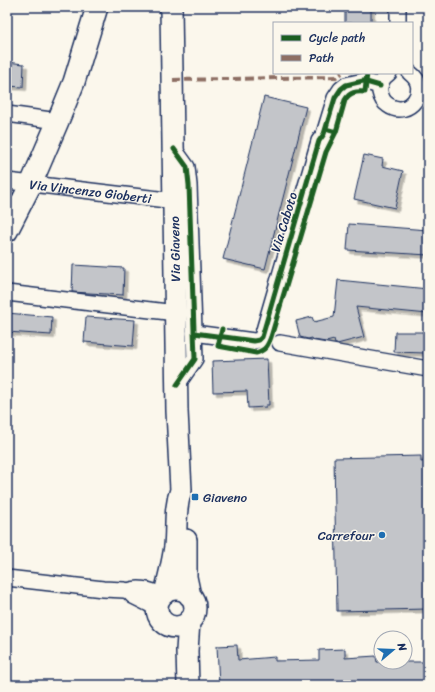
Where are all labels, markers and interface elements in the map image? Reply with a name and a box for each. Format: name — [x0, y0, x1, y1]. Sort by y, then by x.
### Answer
legend — [273, 22, 413, 74]
text: Cycle path — [309, 27, 365, 49]
text: Path — [309, 47, 334, 69]
street label: Via Vincenzo Gioberti — [28, 172, 153, 210]
street label: Via Caboto — [264, 189, 304, 255]
street label: Via Giaveno — [163, 215, 187, 282]
place label: Giaveno — [203, 486, 248, 509]
marker: Giaveno — [190, 492, 200, 502]
place label: Carrefour — [318, 524, 375, 547]
marker: Carrefour — [377, 530, 387, 540]
north arrow — [373, 630, 413, 670]
text: N — [391, 639, 412, 654]

